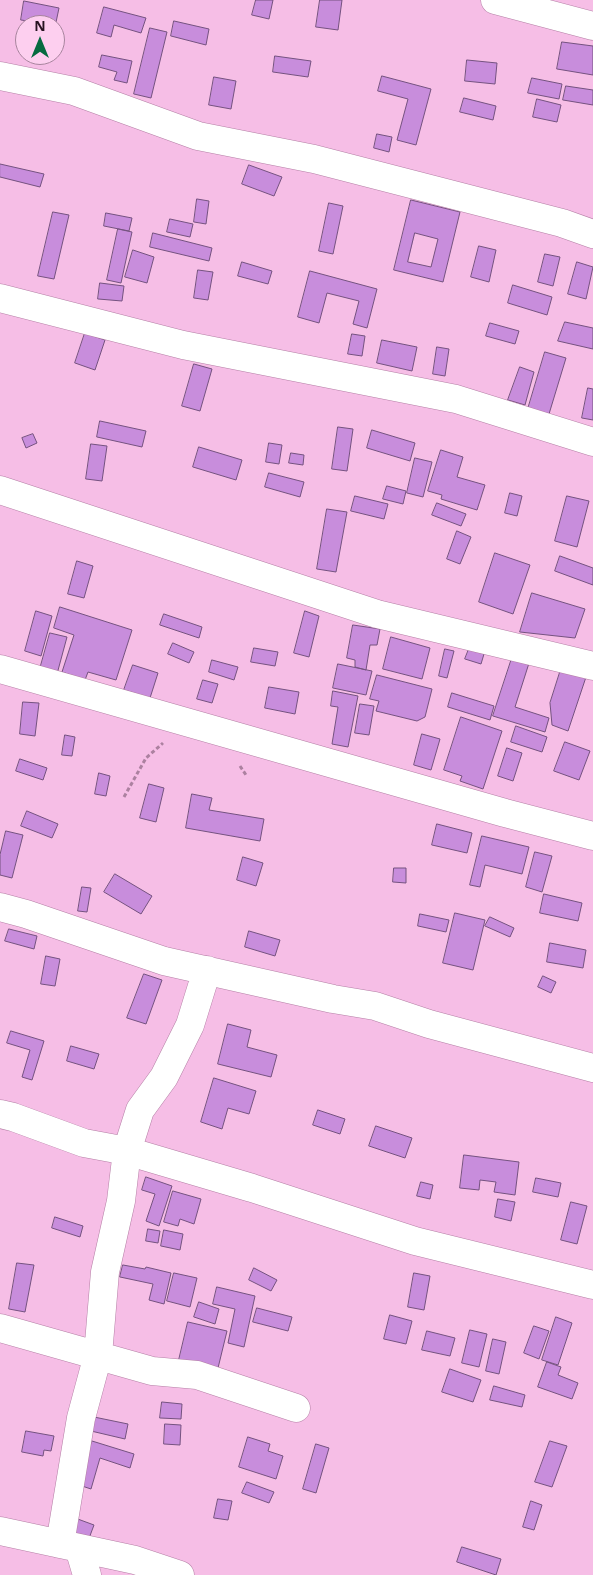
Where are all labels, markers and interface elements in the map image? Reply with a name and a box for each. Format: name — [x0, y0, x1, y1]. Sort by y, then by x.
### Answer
north arrow — [15, 15, 65, 65]
text: N — [34, 16, 46, 35]

